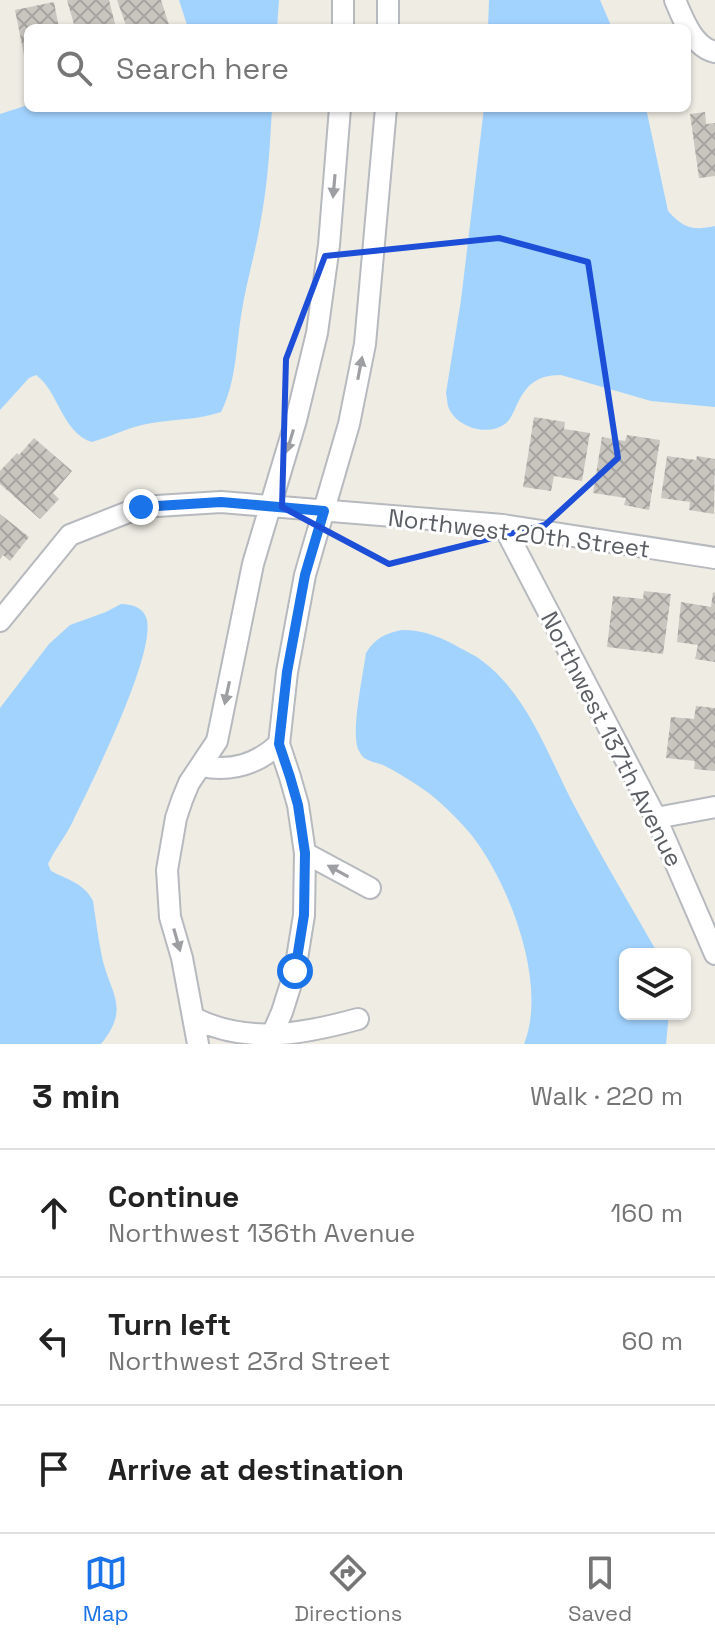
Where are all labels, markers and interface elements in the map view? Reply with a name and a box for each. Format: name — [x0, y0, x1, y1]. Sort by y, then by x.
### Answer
search box — [24, 24, 691, 112]
icon: search — [52, 46, 96, 90]
text: Search here — [116, 49, 289, 88]
one-way arrow — [327, 174, 340, 199]
one-way arrow — [354, 356, 366, 381]
one-way arrow — [283, 430, 296, 454]
route end — [123, 489, 159, 525]
street label: Northwest 20th Street — [386, 502, 652, 564]
street label: Northwest 137th Avenue — [534, 606, 690, 872]
one-way arrow — [220, 681, 233, 706]
one-way arrow — [326, 864, 349, 877]
one-way arrow — [171, 928, 184, 952]
map controls — [619, 948, 691, 1020]
button: layers — [619, 948, 691, 1020]
route start — [277, 953, 313, 989]
text: 3 min — [32, 1075, 120, 1118]
text: Walk · 220 m — [530, 1079, 683, 1113]
text: Continue — [108, 1177, 239, 1216]
icon: ahead — [32, 1191, 76, 1235]
text: 160 m — [611, 1196, 683, 1230]
text: Northwest 136th Avenue — [108, 1216, 415, 1250]
text: Turn left — [108, 1305, 231, 1344]
icon: left — [32, 1319, 76, 1363]
text: 60 m — [621, 1324, 683, 1358]
text: Northwest 23rd Street — [108, 1344, 390, 1378]
icon: arrive — [32, 1447, 76, 1491]
text: Arrive at destination — [108, 1450, 404, 1489]
tab: Map — [83, 1551, 129, 1627]
tab: Directions — [294, 1551, 402, 1627]
tab: Saved — [568, 1551, 632, 1627]

